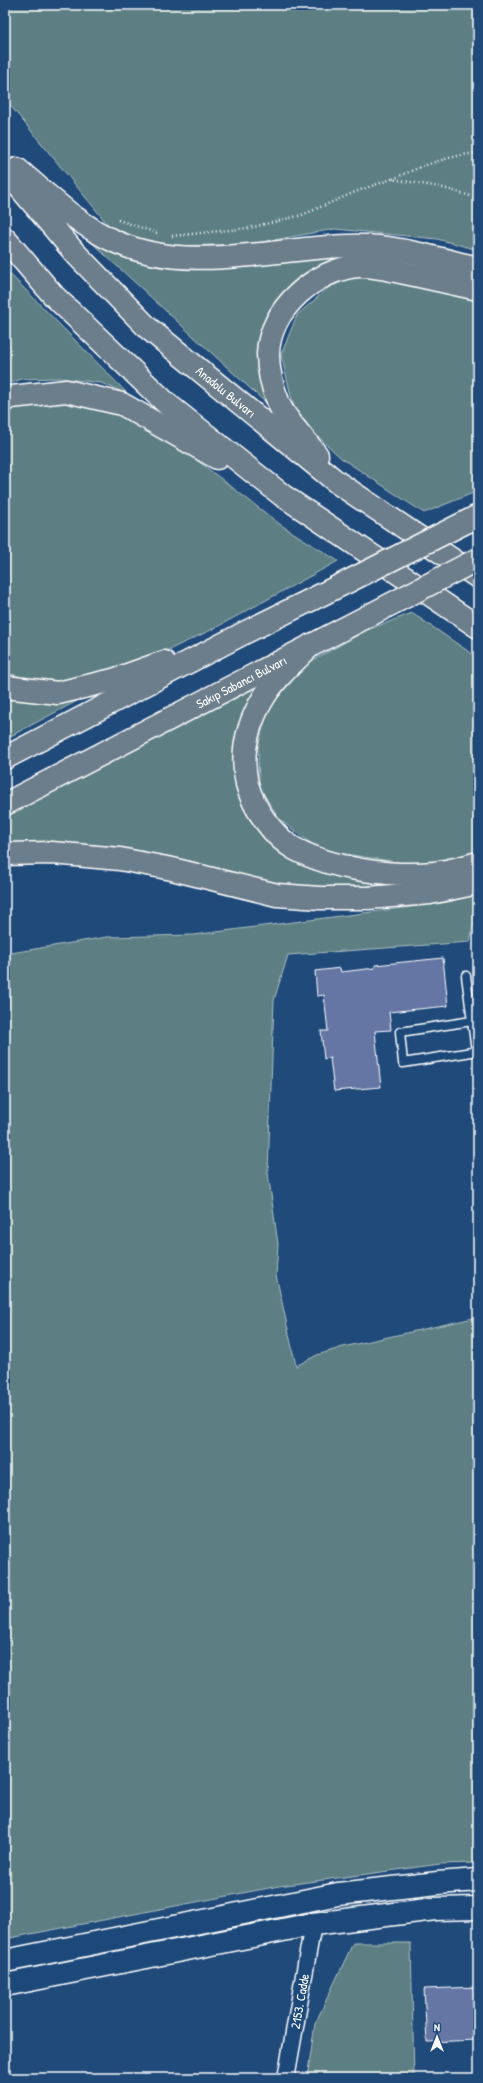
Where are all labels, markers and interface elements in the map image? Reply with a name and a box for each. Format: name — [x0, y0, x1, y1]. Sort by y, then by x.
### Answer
street label: Anadolu Bulvarı — [192, 362, 260, 422]
street label: Sakıp Sabancı Bulvarı — [193, 651, 290, 713]
street label: 2153. Cadde — [286, 1972, 313, 2030]
north arrow — [417, 2017, 457, 2057]
text: N — [434, 2020, 440, 2034]

